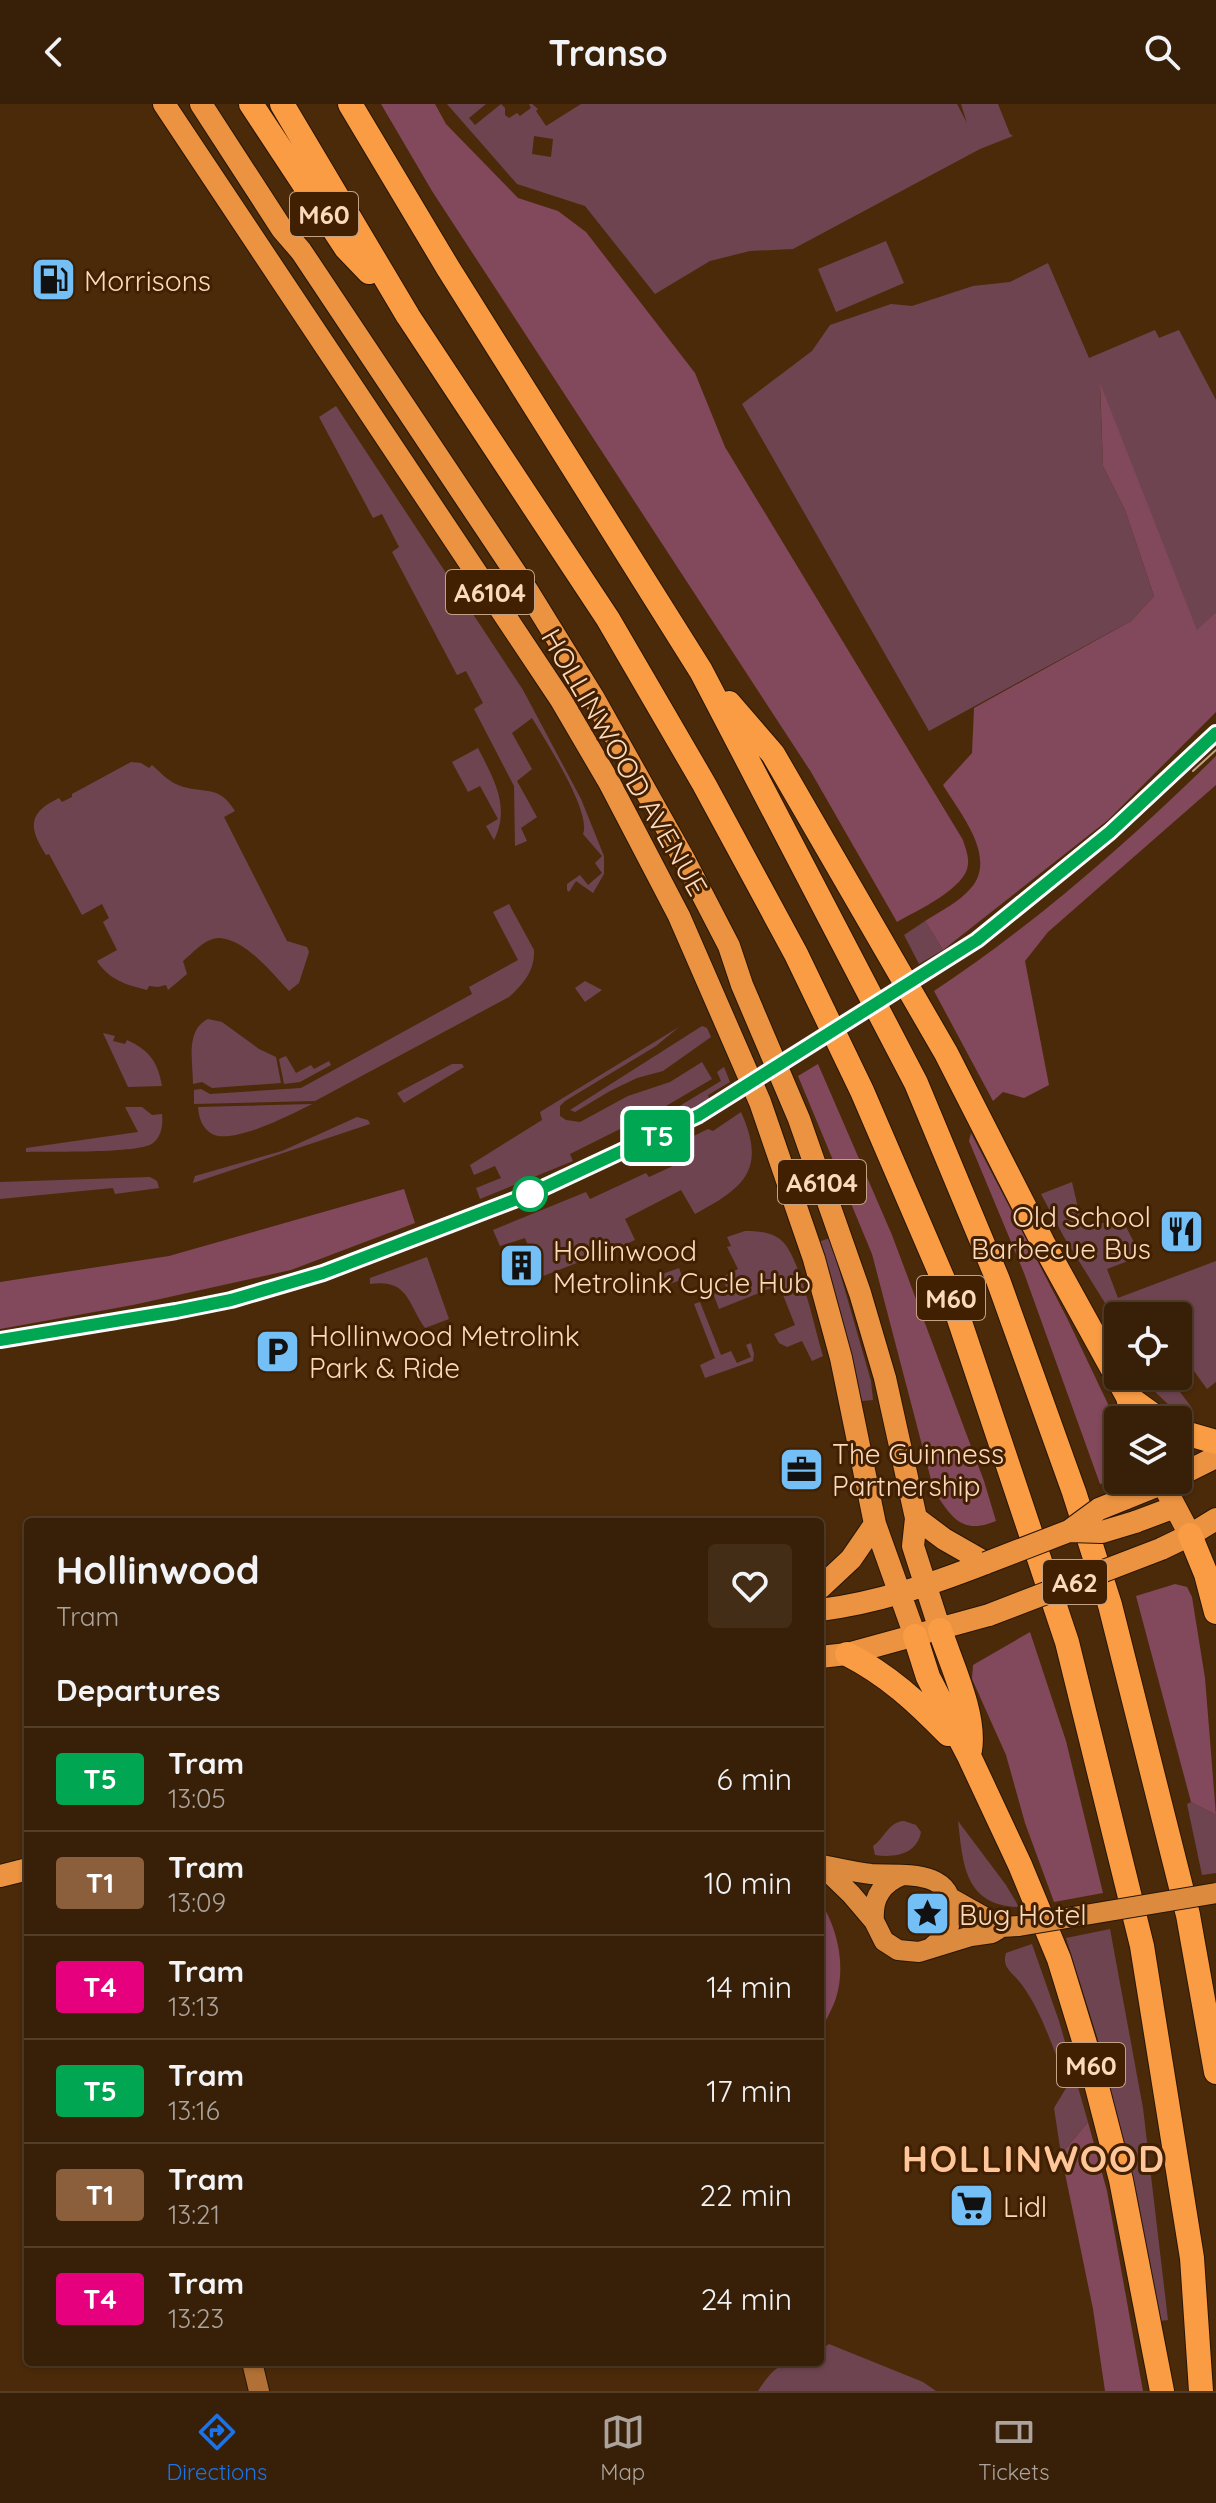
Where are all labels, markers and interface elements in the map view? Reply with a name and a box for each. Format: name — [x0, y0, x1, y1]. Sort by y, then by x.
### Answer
icon: back — [32, 30, 76, 74]
text: Transo — [548, 30, 668, 75]
icon: search — [1140, 30, 1184, 74]
road number: M60 — [290, 192, 358, 236]
fuel station icon: Morrisons — [29, 256, 77, 304]
place label: Morrisons — [84, 263, 211, 298]
road number: A6104 — [446, 570, 534, 614]
street label: HOLLINWOOD AVENUE — [534, 622, 716, 902]
line badge: T5 — [621, 1110, 693, 1162]
text: T5 — [640, 1118, 674, 1153]
road number: A6104 — [778, 1160, 866, 1204]
unlabelled marker — [513, 1177, 547, 1211]
place label: Old School Barbecue Bus — [971, 1199, 1151, 1266]
restaurant icon: Old School Barbecue Bus — [1158, 1208, 1206, 1256]
place label: Hollinwood Metrolink Cycle Hub — [553, 1233, 811, 1300]
building icon: Hollinwood Metrolink Cycle Hub — [498, 1242, 546, 1290]
road number: M60 — [917, 1276, 985, 1320]
map controls — [1104, 1302, 1192, 1494]
button: locate — [1104, 1302, 1192, 1390]
place label: Hollinwood Metrolink Park & Ride — [309, 1318, 580, 1385]
parking icon: Hollinwood Metrolink Park & Ride — [254, 1327, 302, 1375]
button: layers — [1104, 1406, 1192, 1494]
place label: The Guinness Partnership — [832, 1436, 1004, 1503]
office icon: The Guinness Partnership — [777, 1445, 825, 1493]
button: heart — [708, 1544, 792, 1628]
text: Hollinwood — [56, 1546, 260, 1594]
road number: A62 — [1043, 1560, 1107, 1604]
text: Tram — [56, 1600, 119, 1633]
text: Departures — [56, 1671, 221, 1709]
text: Tram — [168, 1744, 244, 1782]
text: 6 min — [717, 1760, 792, 1798]
text: T5 — [83, 1761, 117, 1796]
text: 13:05 — [168, 1782, 226, 1815]
text: Tram — [168, 1848, 244, 1886]
text: 10 min — [704, 1864, 792, 1902]
text: T1 — [86, 1865, 114, 1900]
text: 13:09 — [168, 1886, 226, 1919]
place icon: Bug Hotel — [904, 1890, 952, 1938]
place label: Bug Hotel — [959, 1897, 1087, 1932]
text: Tram — [168, 1952, 244, 1990]
text: 14 min — [706, 1968, 792, 2006]
text: T4 — [83, 1969, 117, 2004]
text: 13:13 — [168, 1990, 219, 2023]
road number: M60 — [1057, 2043, 1125, 2087]
text: Tram — [168, 2056, 244, 2094]
text: 17 min — [706, 2072, 792, 2110]
text: T5 — [83, 2073, 117, 2108]
text: 13:16 — [168, 2094, 220, 2127]
district label: HOLLINWOOD — [902, 2136, 1166, 2181]
text: Tram — [168, 2160, 244, 2198]
text: 22 min — [699, 2176, 792, 2214]
text: T1 — [86, 2177, 114, 2212]
supermarket icon: Lidl — [948, 2182, 996, 2230]
place label: Lidl — [1003, 2189, 1047, 2224]
text: 13:21 — [168, 2198, 220, 2231]
text: Tram — [168, 2264, 244, 2302]
text: 24 min — [701, 2280, 792, 2318]
text: T4 — [83, 2281, 117, 2316]
text: 13:23 — [168, 2302, 224, 2335]
tab: Directions — [166, 2410, 267, 2486]
tab: Map — [600, 2410, 645, 2486]
tab: Tickets — [978, 2410, 1049, 2486]

